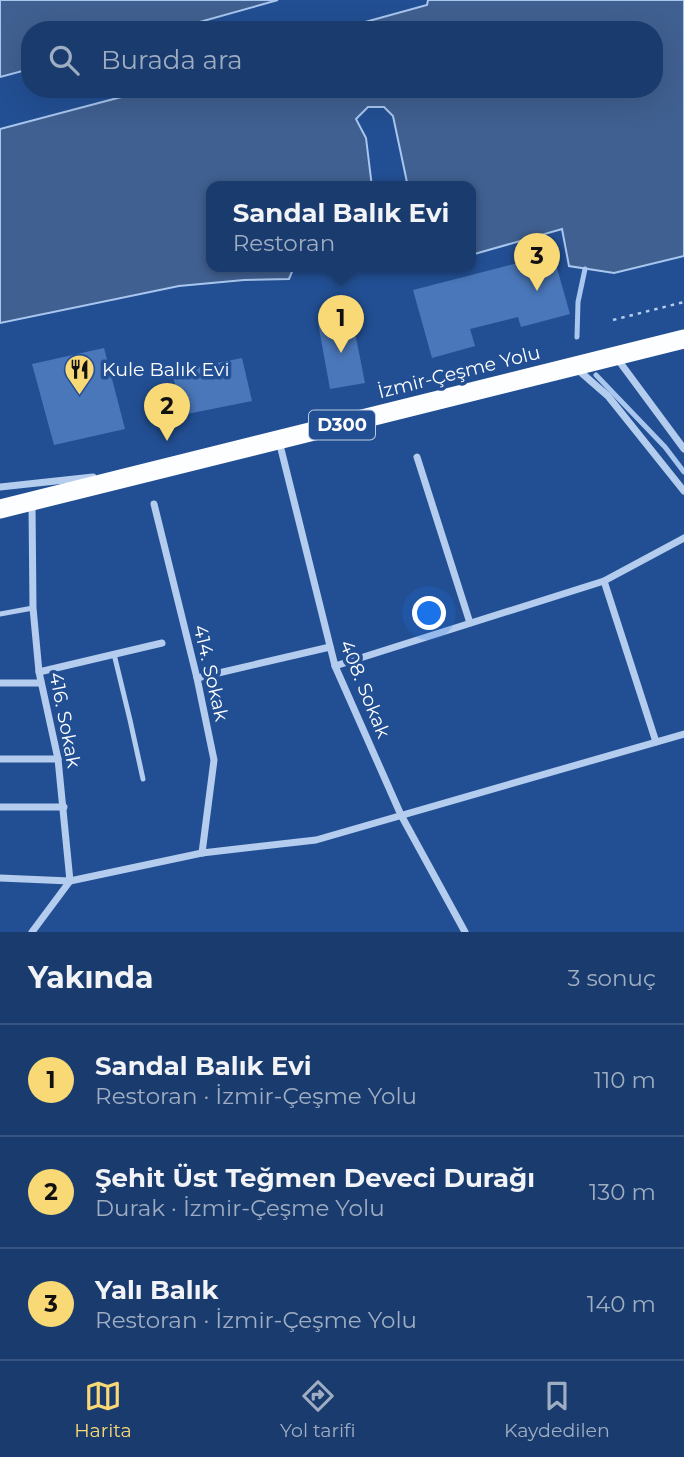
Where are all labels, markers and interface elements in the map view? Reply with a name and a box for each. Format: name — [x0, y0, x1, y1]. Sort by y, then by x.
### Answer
search box — [21, 21, 663, 98]
icon: search — [45, 41, 83, 79]
text: Burada ara — [101, 44, 243, 76]
popup — [206, 181, 476, 272]
text: Sandal Balık Evi — [233, 197, 449, 229]
text: Restoran — [233, 229, 335, 257]
pin: 3 — [514, 233, 560, 291]
pin: 1 — [318, 295, 364, 353]
street label: İzmir-Çeşme Yolu — [375, 341, 543, 403]
restaurant icon: Kule Balık Evi — [62, 352, 96, 396]
place label: Kule Balık Evi — [102, 358, 230, 381]
pin: 2 — [144, 383, 190, 441]
road number: D300 — [309, 410, 375, 440]
your location — [412, 596, 446, 630]
street label: 414. Sokak — [189, 623, 233, 724]
street label: 408. Sokak — [335, 637, 395, 742]
street label: 416. Sokak — [44, 670, 86, 770]
text: Yakında — [28, 959, 154, 996]
text: 3 sonuç — [567, 964, 656, 992]
text: Sandal Balık Evi — [95, 1050, 312, 1082]
text: 1 — [46, 1066, 56, 1094]
text: 110 m — [594, 1066, 656, 1094]
text: Restoran · İzmir-Çeşme Yolu — [95, 1082, 417, 1110]
text: Şehit Üst Teğmen Deveci Durağı — [95, 1162, 535, 1194]
text: 2 — [44, 1178, 58, 1206]
text: 130 m — [589, 1178, 656, 1206]
text: Durak · İzmir-Çeşme Yolu — [95, 1194, 385, 1222]
text: Yalı Balık — [95, 1274, 219, 1306]
text: 3 — [44, 1290, 58, 1318]
text: 140 m — [587, 1290, 656, 1318]
text: Restoran · İzmir-Çeşme Yolu — [95, 1306, 417, 1334]
tab: Harita — [74, 1377, 132, 1442]
tab: Yol tarifi — [280, 1377, 356, 1442]
tab: Kaydedilen — [504, 1377, 610, 1442]

